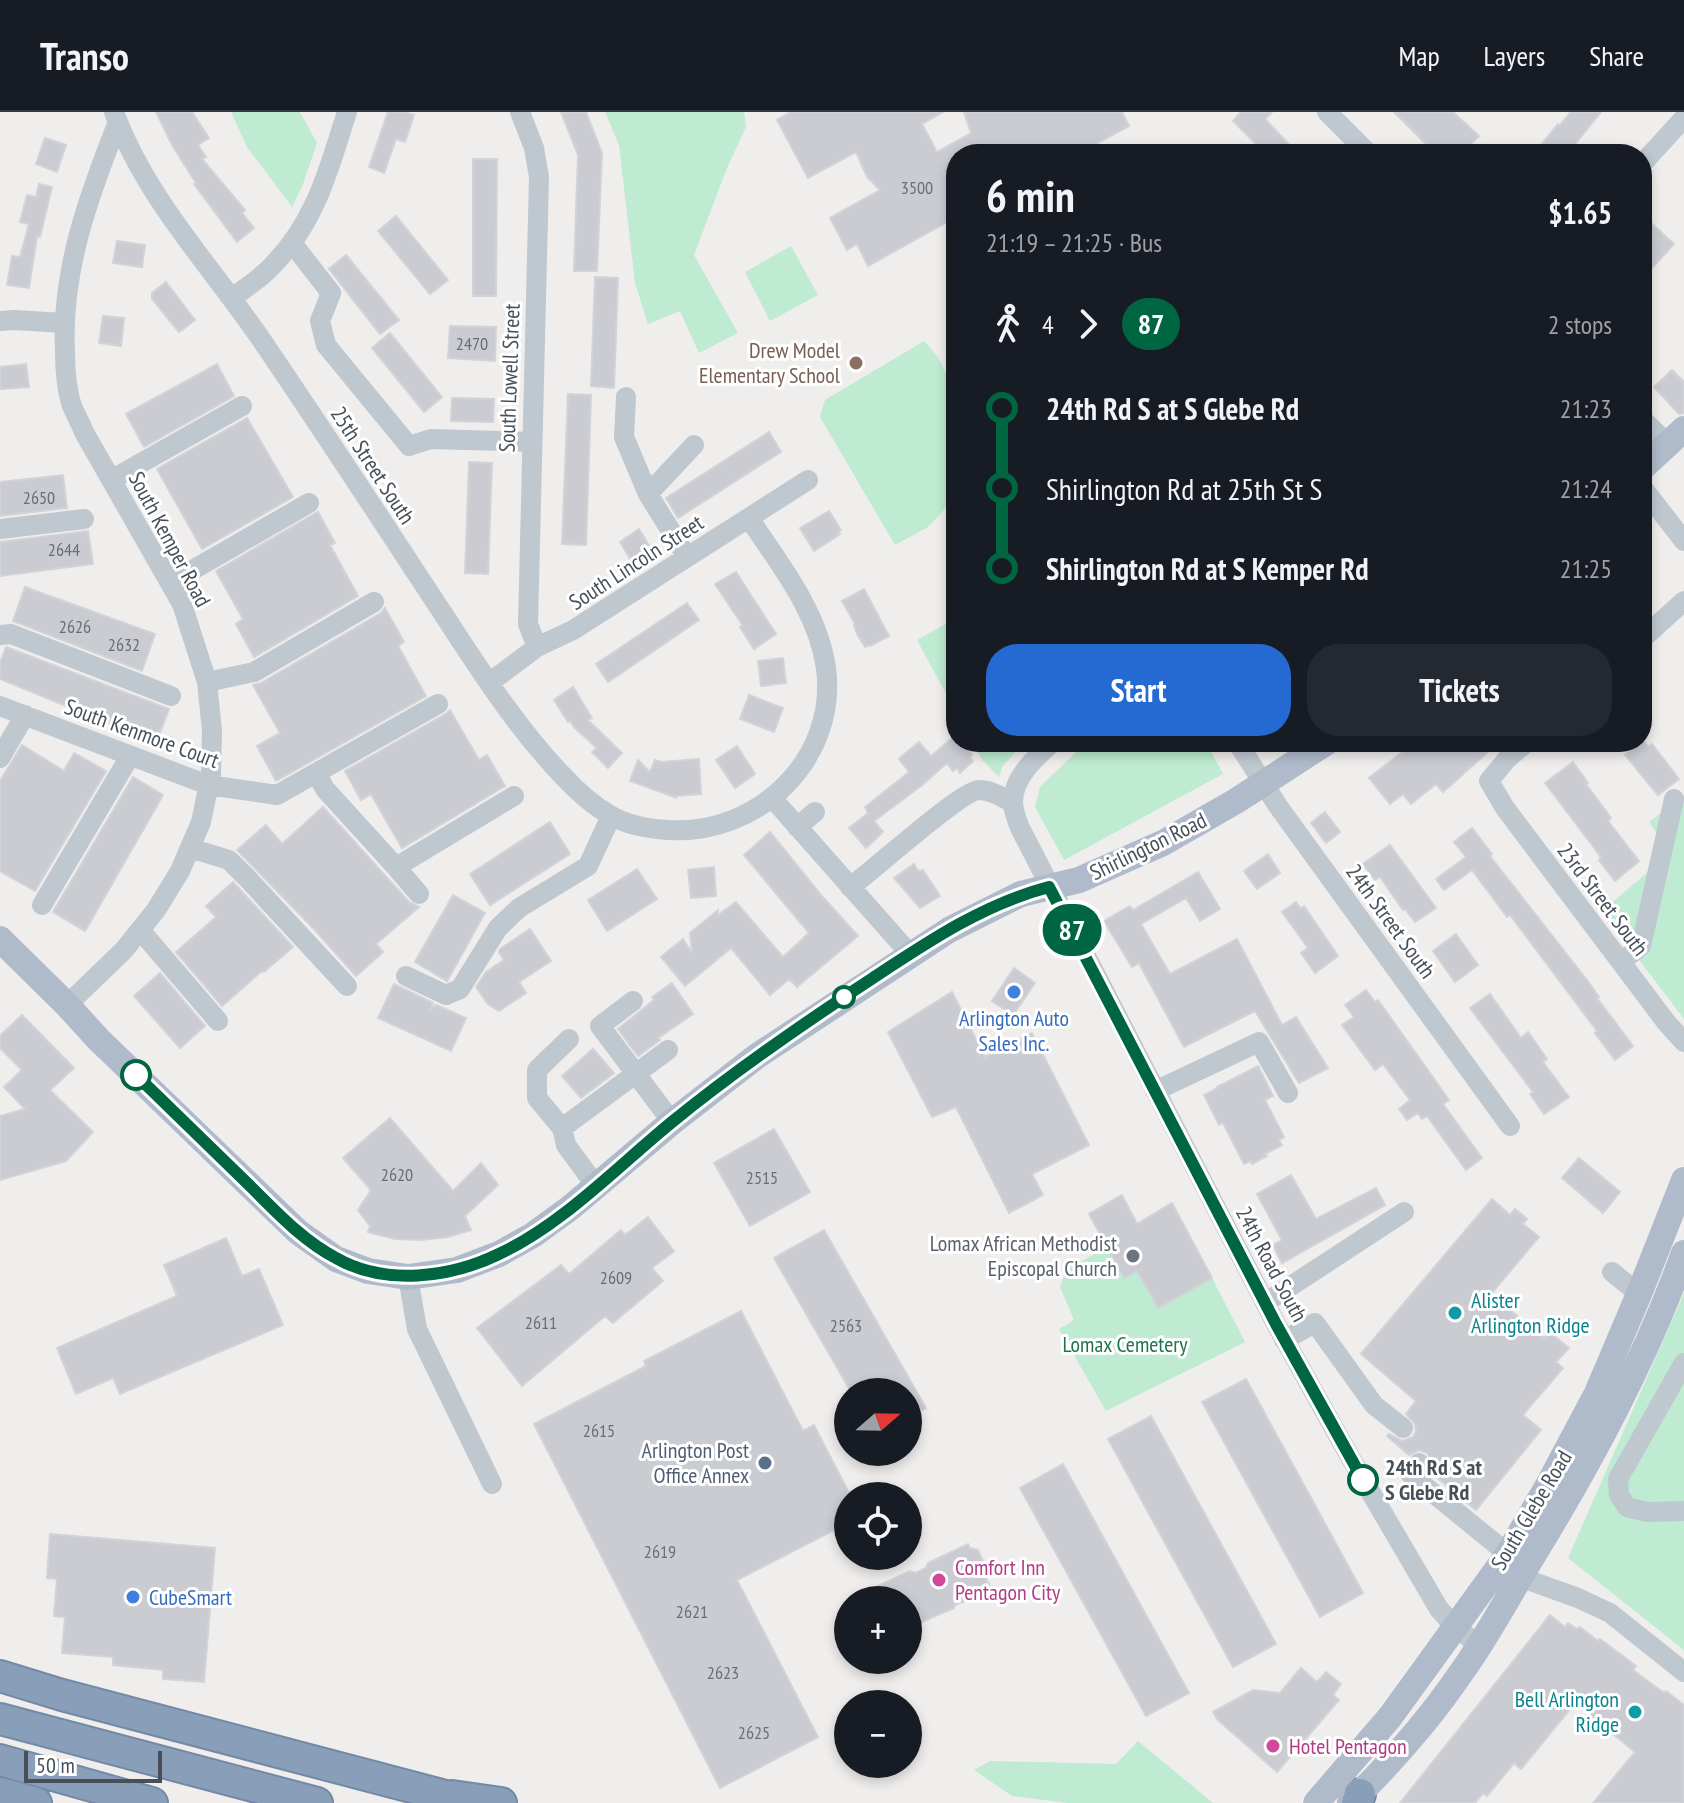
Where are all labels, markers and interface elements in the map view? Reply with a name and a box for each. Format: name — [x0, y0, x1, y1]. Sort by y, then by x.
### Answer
text: Transo — [40, 31, 129, 80]
text: Map — [1398, 37, 1440, 74]
text: Layers — [1484, 37, 1545, 74]
text: Share — [1589, 37, 1644, 74]
text: 6 min — [986, 167, 1075, 224]
house number: 3500 — [901, 176, 933, 199]
text: $1.65 — [1548, 193, 1612, 232]
text: 21:19 – 21:25 · Bus — [986, 226, 1162, 259]
icon: walk — [986, 302, 1030, 346]
icon: forward — [1066, 302, 1110, 346]
street label: South Lowell Street — [492, 303, 526, 453]
text: 87 — [1138, 305, 1164, 342]
text: 4 — [1042, 308, 1054, 341]
text: 2 stops — [1548, 308, 1612, 341]
house number: 2470 — [456, 332, 488, 355]
place label: Drew Model Elementary School — [699, 336, 841, 389]
marker: Drew Model Elementary School — [847, 354, 865, 372]
text: 24th Rd S at S Glebe Rd — [1046, 389, 1299, 428]
text: 21:23 — [1560, 392, 1612, 425]
street label: 25th Street South — [325, 401, 421, 529]
street label: South Kemper Road — [123, 467, 217, 611]
text: Shirlington Rd at 25th St S — [1046, 469, 1322, 508]
text: 21:24 — [1560, 472, 1612, 505]
house number: 2650 — [23, 486, 55, 509]
street label: South Lincoln Street — [564, 508, 708, 616]
house number: 2644 — [48, 538, 80, 561]
text: Shirlington Rd at S Kemper Rd — [1046, 549, 1369, 588]
text: 21:25 — [1560, 552, 1612, 585]
house number: 2626 — [59, 615, 91, 638]
house number: 2632 — [108, 633, 140, 656]
button: Start — [986, 644, 1291, 736]
button: Tickets — [1307, 644, 1612, 736]
street label: South Kenmore Court — [61, 692, 223, 774]
street label: Shirlington Road — [1085, 806, 1211, 886]
street label: 23rd Street South — [1551, 837, 1655, 961]
street label: 24th Street South — [1340, 858, 1442, 984]
line badge: 87 — [1036, 904, 1108, 956]
text: 87 — [1059, 911, 1085, 948]
marker: Arlington Auto Sales Inc. — [1005, 983, 1023, 1001]
unlabelled marker — [833, 986, 855, 1008]
place label: Arlington Auto Sales Inc. — [959, 1004, 1069, 1057]
unlabelled marker — [121, 1060, 151, 1090]
house number: 2620 — [381, 1163, 413, 1186]
house number: 2515 — [746, 1166, 778, 1189]
street label: 24th Road South — [1230, 1202, 1314, 1326]
place label: Lomax African Methodist Episcopal Church — [930, 1229, 1117, 1282]
marker: Lomax African Methodist Episcopal Church — [1124, 1247, 1142, 1265]
house number: 2609 — [600, 1266, 632, 1289]
place label: Alister Arlington Ridge — [1471, 1286, 1590, 1339]
marker: Alister Arlington Ridge — [1446, 1304, 1464, 1322]
house number: 2611 — [525, 1311, 557, 1334]
house number: 2563 — [830, 1314, 862, 1337]
park label: Lomax Cemetery — [1062, 1330, 1188, 1358]
north arrow — [834, 1378, 922, 1466]
map controls — [834, 1378, 922, 1778]
house number: 2615 — [583, 1419, 615, 1442]
place label: Arlington Post Office Annex — [642, 1436, 749, 1489]
street label: South Glebe Road — [1484, 1445, 1578, 1575]
place label: 24th Rd S at S Glebe Rd — [1385, 1453, 1482, 1506]
marker: Arlington Post Office Annex — [756, 1454, 774, 1472]
marker: 24th Rd S at S Glebe Rd — [1348, 1465, 1378, 1495]
button: locate — [834, 1482, 922, 1570]
house number: 2619 — [644, 1540, 676, 1563]
place label: Comfort Inn Pentagon City — [955, 1553, 1061, 1606]
marker: Comfort Inn Pentagon City — [930, 1571, 948, 1589]
place label: CubeSmart — [149, 1583, 232, 1611]
button: + — [834, 1586, 922, 1674]
marker: CubeSmart — [124, 1588, 142, 1606]
house number: 2621 — [676, 1600, 708, 1623]
house number: 2623 — [707, 1661, 739, 1684]
place label: Bell Arlington Ridge — [1515, 1685, 1619, 1738]
button: − — [834, 1690, 922, 1778]
marker: Bell Arlington Ridge — [1626, 1703, 1644, 1721]
house number: 2625 — [738, 1721, 770, 1744]
place label: Hotel Pentagon — [1289, 1732, 1407, 1760]
marker: Hotel Pentagon — [1264, 1737, 1282, 1755]
scale bar — [24, 1747, 162, 1783]
text: 50 m — [36, 1751, 75, 1779]

